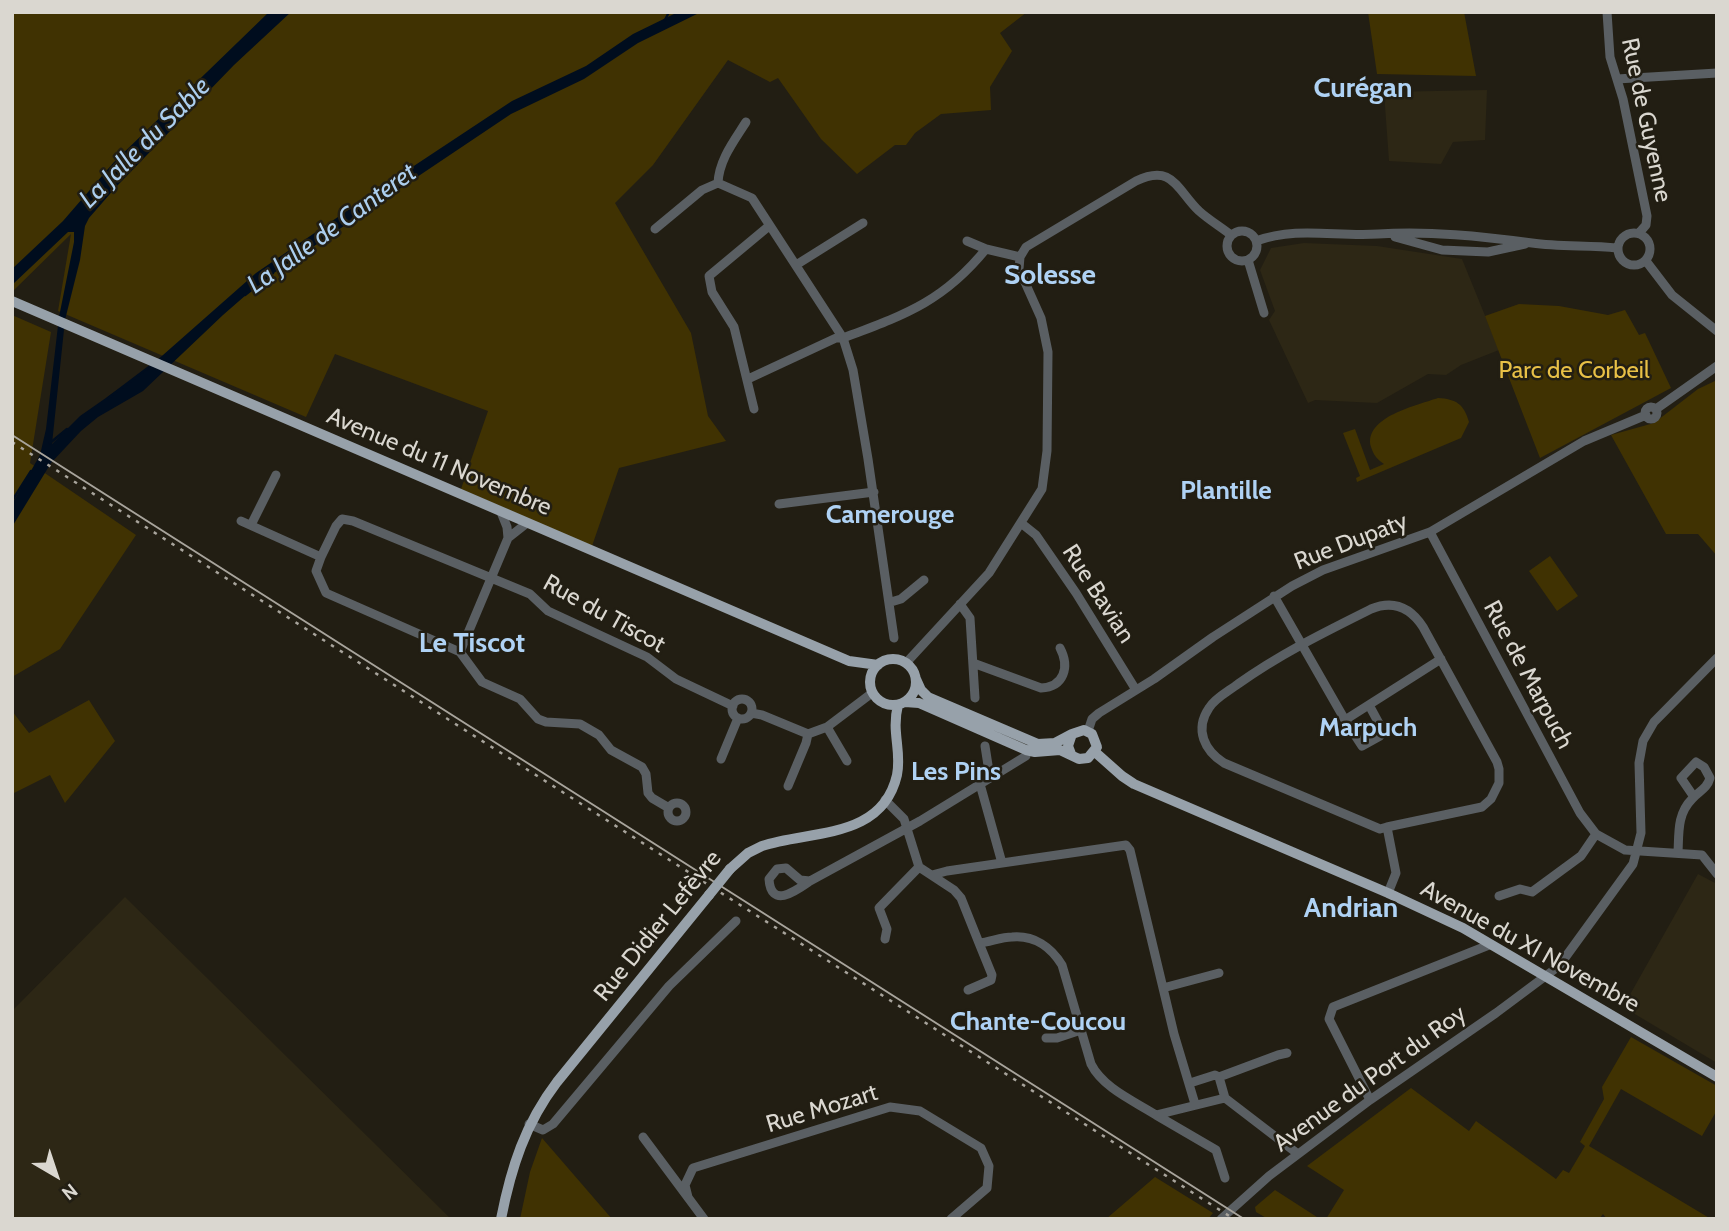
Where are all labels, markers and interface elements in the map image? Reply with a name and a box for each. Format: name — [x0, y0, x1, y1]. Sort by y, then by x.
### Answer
street label: Rue de Guyenne — [1615, 35, 1677, 205]
water label: La Jalle du Sable — [73, 71, 217, 215]
district label: Curégan — [1313, 72, 1413, 106]
water label: La Jalle de Canteret — [241, 157, 423, 301]
district label: Solesse — [1004, 259, 1096, 293]
park label: Parc de Corbeil — [1498, 357, 1650, 385]
street label: Avenue du 11 Novembre — [322, 402, 556, 522]
district label: Plantille — [1180, 475, 1272, 507]
district label: Camerouge — [826, 499, 954, 531]
street label: Rue Dupaty — [1290, 507, 1412, 577]
street label: Rue Bavian — [1056, 539, 1140, 649]
street label: Rue du Tiscot — [538, 569, 670, 659]
street label: Rue de Marpuch — [1477, 596, 1579, 754]
district label: Le Tiscot — [419, 627, 525, 661]
district label: Marpuch — [1319, 712, 1417, 744]
district label: Les Pins — [911, 756, 1001, 788]
street label: Rue Didier Lefèvre — [588, 845, 728, 1007]
street label: Avenue du XI Novembre — [1415, 875, 1645, 1019]
district label: Andrian — [1304, 892, 1398, 926]
street label: Avenue du Port du Roy — [1268, 1000, 1472, 1158]
district label: Chante-Coucou — [950, 1006, 1126, 1038]
street label: Rue Mozart — [763, 1078, 881, 1140]
north arrow — [21, 1140, 91, 1210]
text: N — [57, 1179, 82, 1205]

